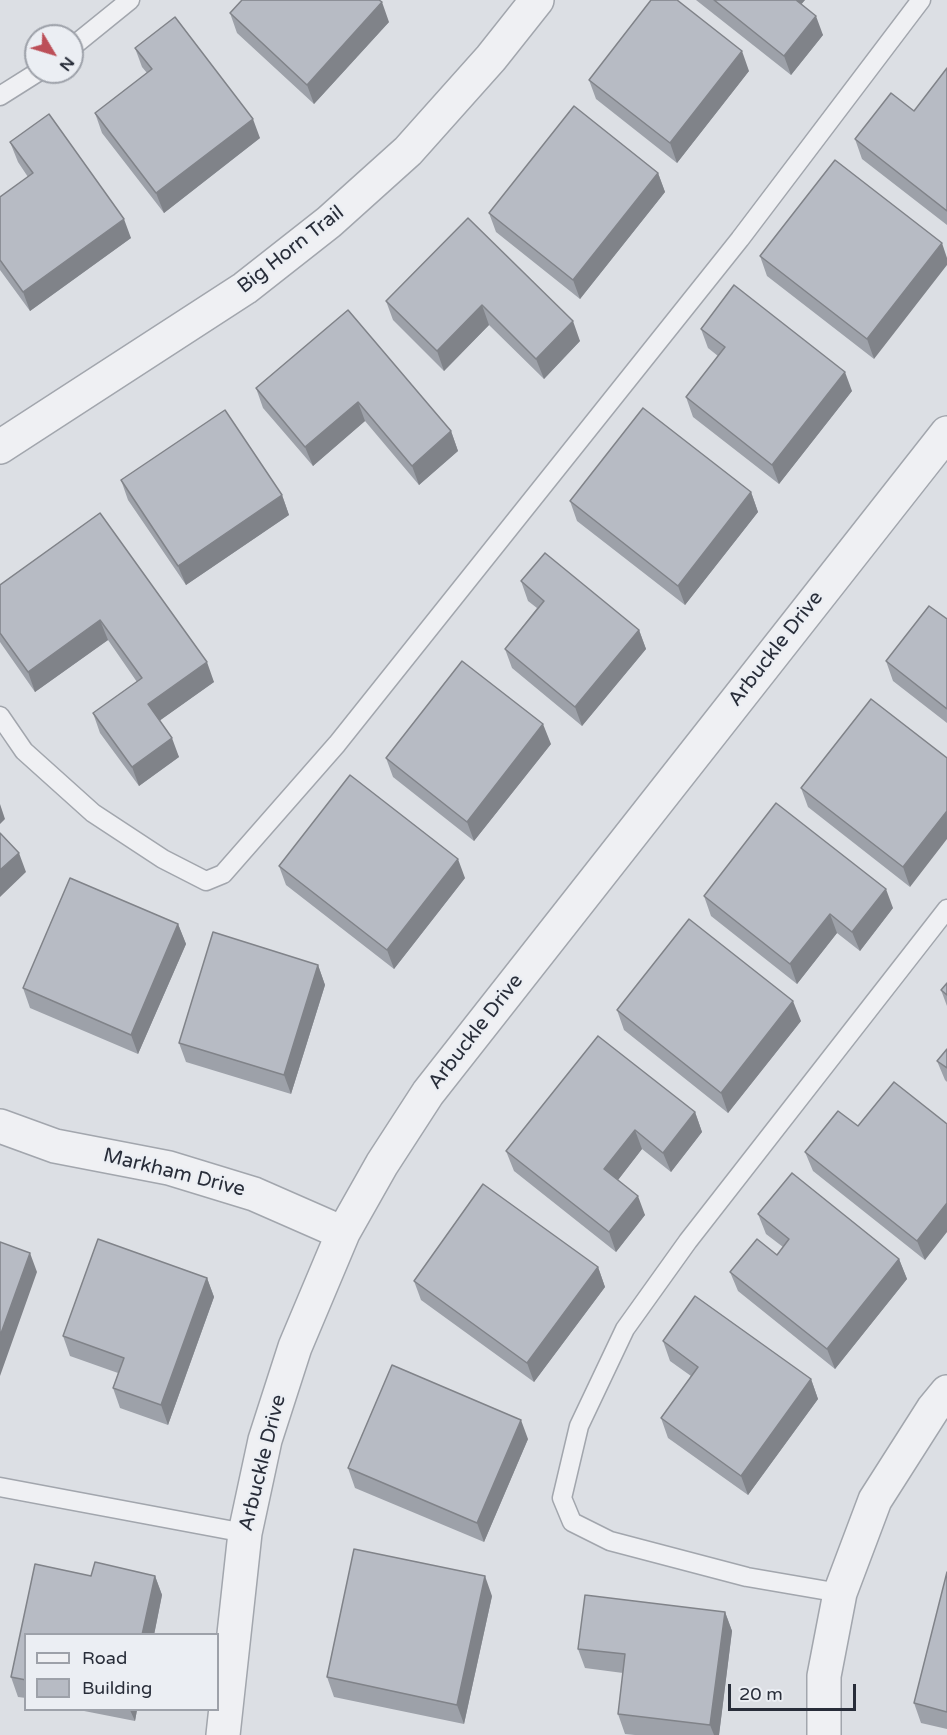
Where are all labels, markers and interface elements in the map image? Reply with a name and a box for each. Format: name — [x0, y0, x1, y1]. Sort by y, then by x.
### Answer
north arrow — [24, 24, 84, 84]
text: N — [55, 53, 78, 75]
street label: Big Horn Trail — [233, 201, 349, 299]
street label: Arbuckle Drive — [724, 587, 828, 711]
street label: Arbuckle Drive — [424, 970, 528, 1094]
street label: Markham Drive — [101, 1144, 247, 1202]
street label: Arbuckle Drive — [234, 1392, 292, 1534]
legend — [24, 1633, 219, 1711]
text: Road — [82, 1647, 127, 1669]
scale bar — [731, 1672, 858, 1710]
text: Building — [82, 1677, 152, 1699]
text: 20 m — [739, 1683, 783, 1705]

